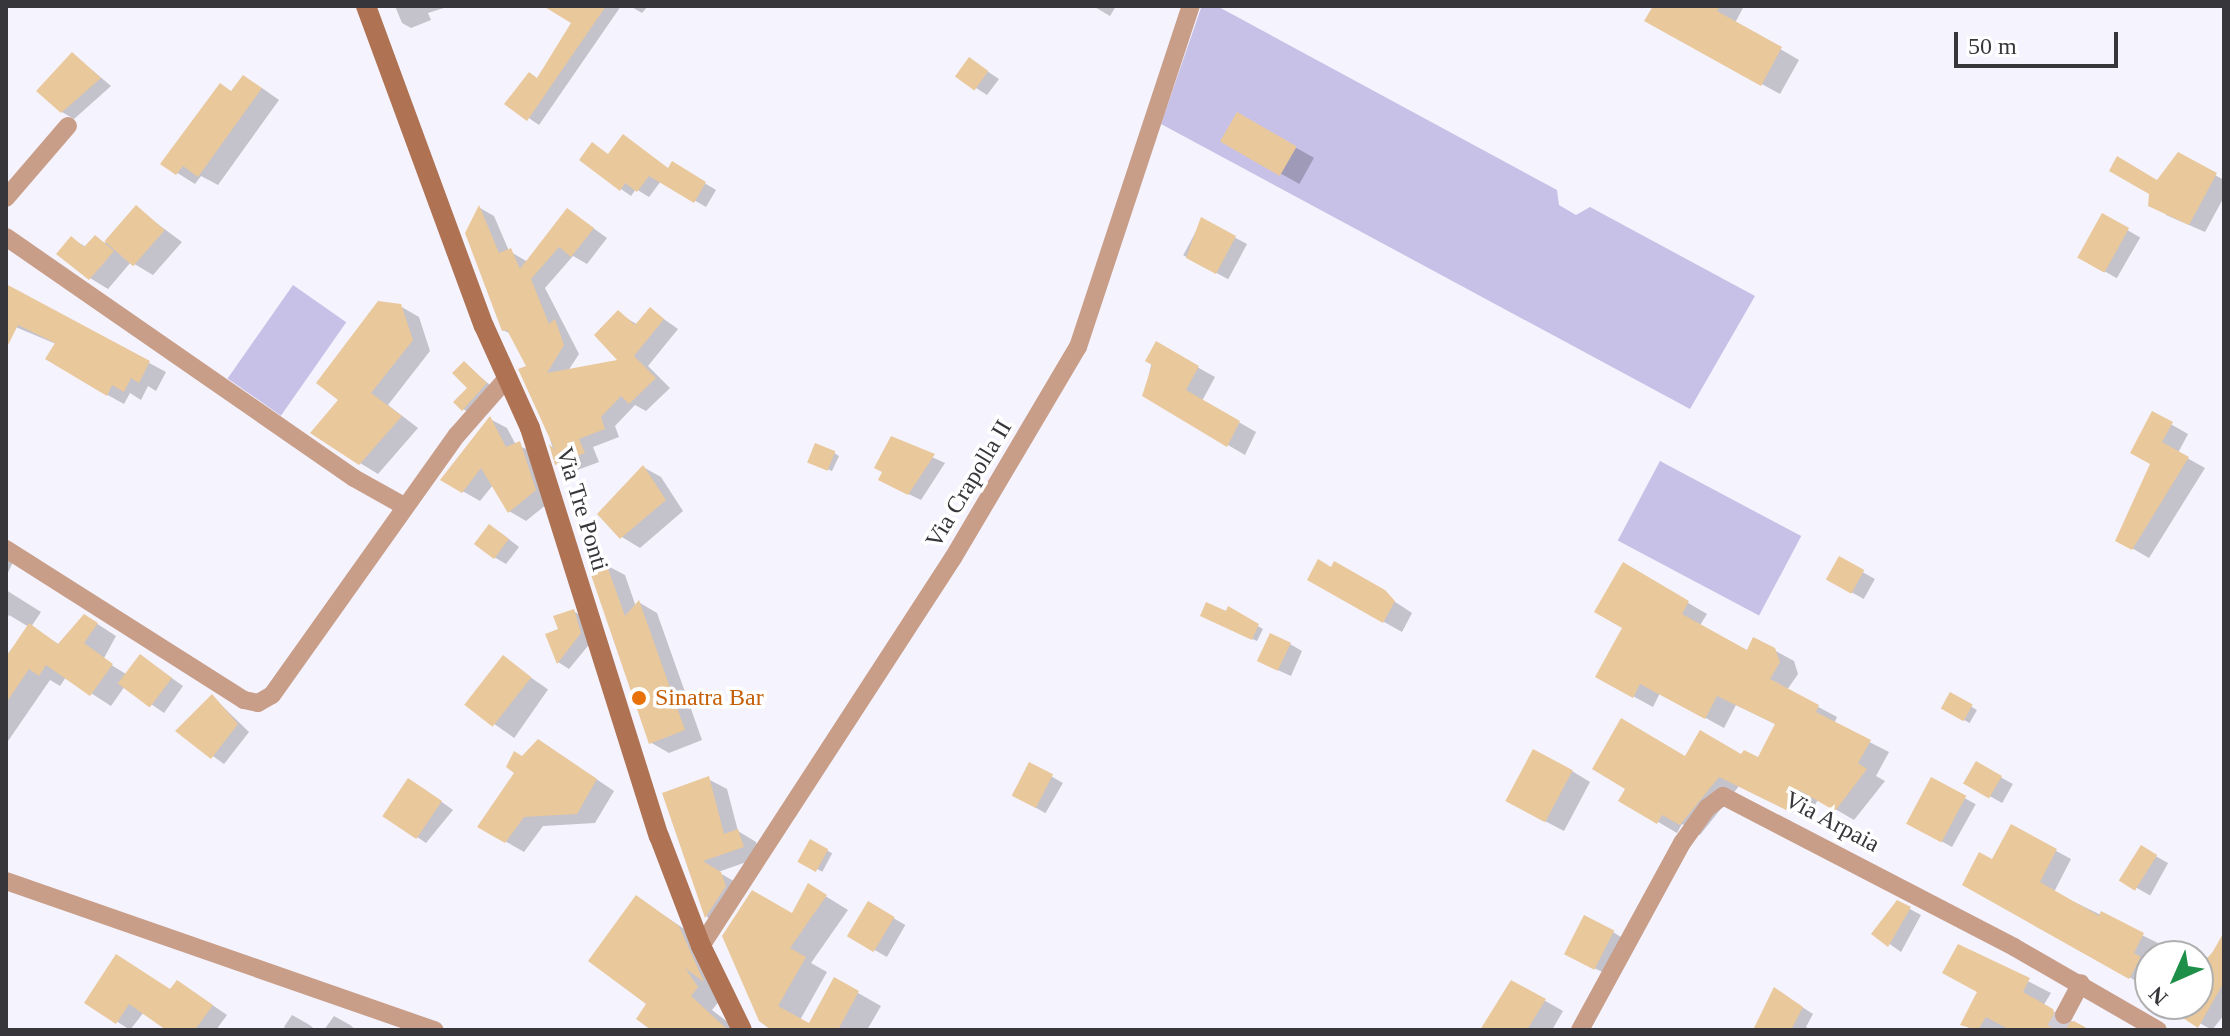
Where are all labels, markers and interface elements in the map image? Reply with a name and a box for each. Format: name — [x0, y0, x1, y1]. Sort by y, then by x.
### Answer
scale bar — [1958, 16, 2122, 66]
text: 50 m — [1968, 33, 2017, 59]
street label: Via Crapolla II — [920, 415, 1018, 553]
street label: Via Tre Ponti — [549, 443, 615, 575]
place label: Sinatra Bar — [655, 684, 764, 712]
marker: Sinatra Bar — [630, 689, 648, 707]
street label: Via Arpaia — [1779, 785, 1885, 859]
north arrow — [2134, 940, 2214, 1020]
text: N — [2144, 981, 2173, 1010]

